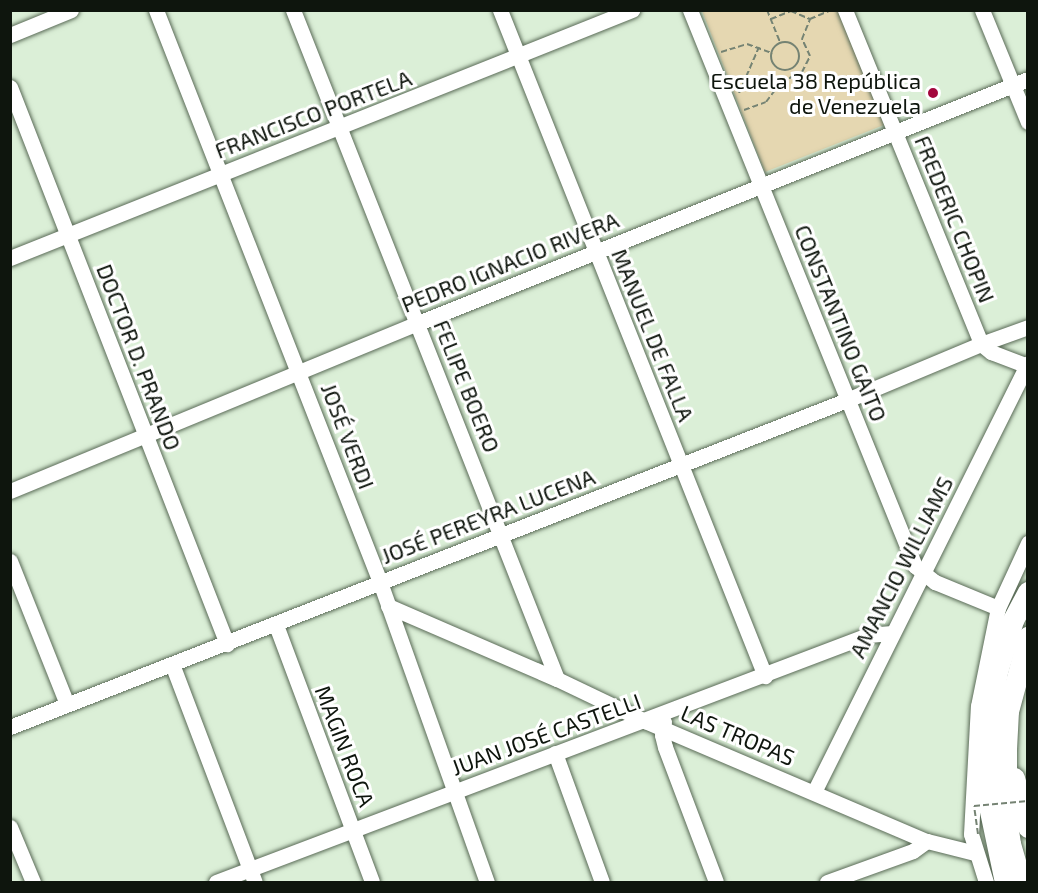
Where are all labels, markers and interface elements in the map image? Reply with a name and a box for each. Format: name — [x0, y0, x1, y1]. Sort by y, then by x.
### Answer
street label: FRANCISCO PORTELA — [211, 64, 415, 164]
place label: Escuela 38 República de Venezuela — [710, 67, 921, 118]
marker: Escuela 38 República de Venezuela — [926, 86, 940, 100]
street label: FREDERIC CHOPIN — [909, 132, 1001, 306]
street label: PEDRO IGNACIO RIVERA — [397, 206, 623, 318]
street label: CONSTANTINO GAITO — [789, 221, 893, 425]
street label: MANUEL DE FALLA — [606, 245, 700, 425]
street label: DOCTOR D. PRANDO — [91, 260, 187, 454]
street label: FELIPE BOERO — [428, 316, 506, 456]
street label: JOSÉ VERDI — [316, 379, 380, 493]
street label: JOSÉ PEREYRA LUCENA — [377, 463, 599, 569]
street label: AMANCIO WILLIAMS — [844, 472, 958, 662]
street label: MAGIN ROCA — [310, 682, 380, 810]
street label: JUAN JOSÉ CASTELLI — [448, 687, 644, 781]
street label: LAS TROPAS — [677, 699, 799, 771]

